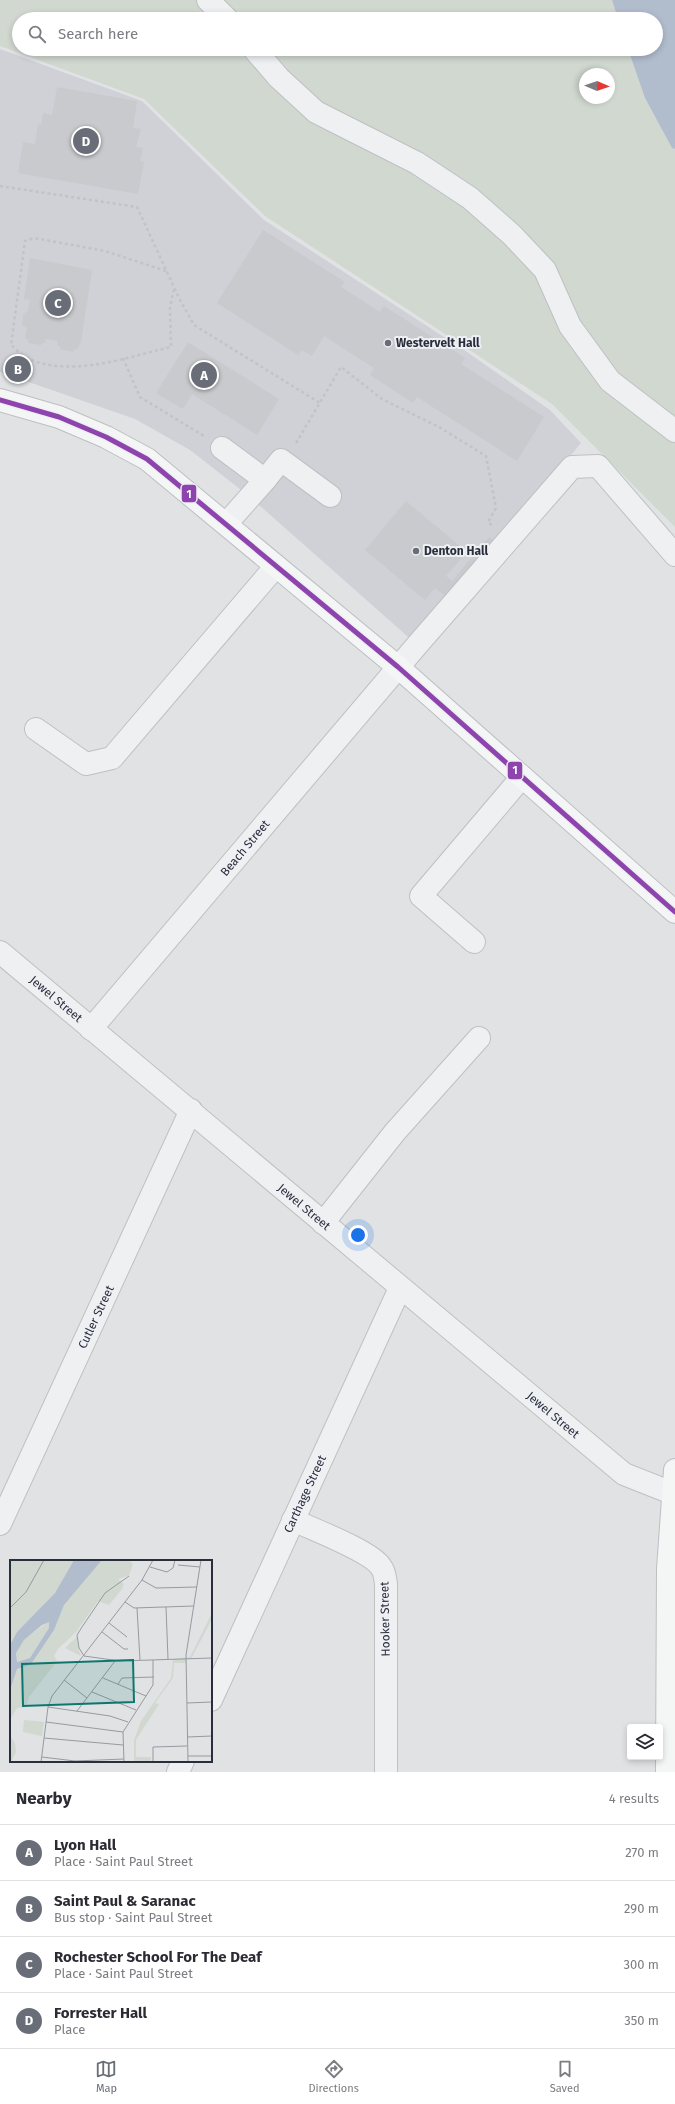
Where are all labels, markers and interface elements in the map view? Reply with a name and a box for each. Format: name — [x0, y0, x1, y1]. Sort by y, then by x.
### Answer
search box — [12, 12, 663, 56]
icon: search — [26, 23, 48, 45]
text: Search here — [58, 25, 138, 43]
north arrow — [579, 68, 615, 104]
pin: D — [73, 126, 99, 156]
pin: C — [45, 288, 71, 318]
place label: Westervelt Hall — [396, 336, 480, 350]
marker: Westervelt Hall — [383, 338, 393, 348]
pin: B — [5, 354, 31, 384]
pin: A — [191, 360, 217, 390]
line badge: 1 — [181, 484, 197, 503]
text: 1 — [186, 488, 192, 501]
place label: Denton Hall — [424, 544, 489, 558]
marker: Denton Hall — [411, 546, 421, 556]
line badge: 1 — [507, 761, 523, 780]
text: 1 — [512, 764, 518, 777]
street label: Beach Street — [218, 817, 273, 879]
street label: Jewel Street — [27, 973, 86, 1026]
street label: Jewel Street — [275, 1181, 334, 1234]
your location — [348, 1225, 368, 1245]
street label: Cutler Street — [75, 1283, 117, 1351]
street label: Jewel Street — [524, 1389, 583, 1442]
street label: Carthage Street — [281, 1452, 329, 1535]
inset map — [10, 1560, 212, 1762]
street label: Hooker Street — [377, 1581, 393, 1657]
map controls — [627, 1724, 663, 1760]
button: layers — [627, 1724, 663, 1760]
text: Nearby — [16, 1788, 71, 1809]
text: 4 results — [609, 1791, 659, 1806]
text: Lyon Hall — [54, 1836, 116, 1854]
text: A — [25, 1845, 33, 1860]
text: 270 m — [625, 1845, 659, 1860]
text: Place · Saint Paul Street — [54, 1854, 193, 1869]
text: Saint Paul & Saranac — [54, 1892, 196, 1910]
text: B — [25, 1901, 33, 1916]
text: 290 m — [624, 1901, 659, 1916]
text: Bus stop · Saint Paul Street — [54, 1910, 212, 1925]
text: Rochester School For The Deaf — [54, 1948, 262, 1966]
text: C — [25, 1957, 33, 1972]
text: 300 m — [623, 1957, 659, 1972]
text: Place · Saint Paul Street — [54, 1966, 193, 1981]
text: Forrester Hall — [54, 2004, 147, 2022]
text: D — [25, 2013, 33, 2028]
text: 350 m — [624, 2013, 659, 2028]
text: Place — [54, 2022, 85, 2037]
tab: Map — [95, 2058, 117, 2095]
tab: Directions — [308, 2058, 359, 2095]
tab: Saved — [550, 2058, 580, 2095]

